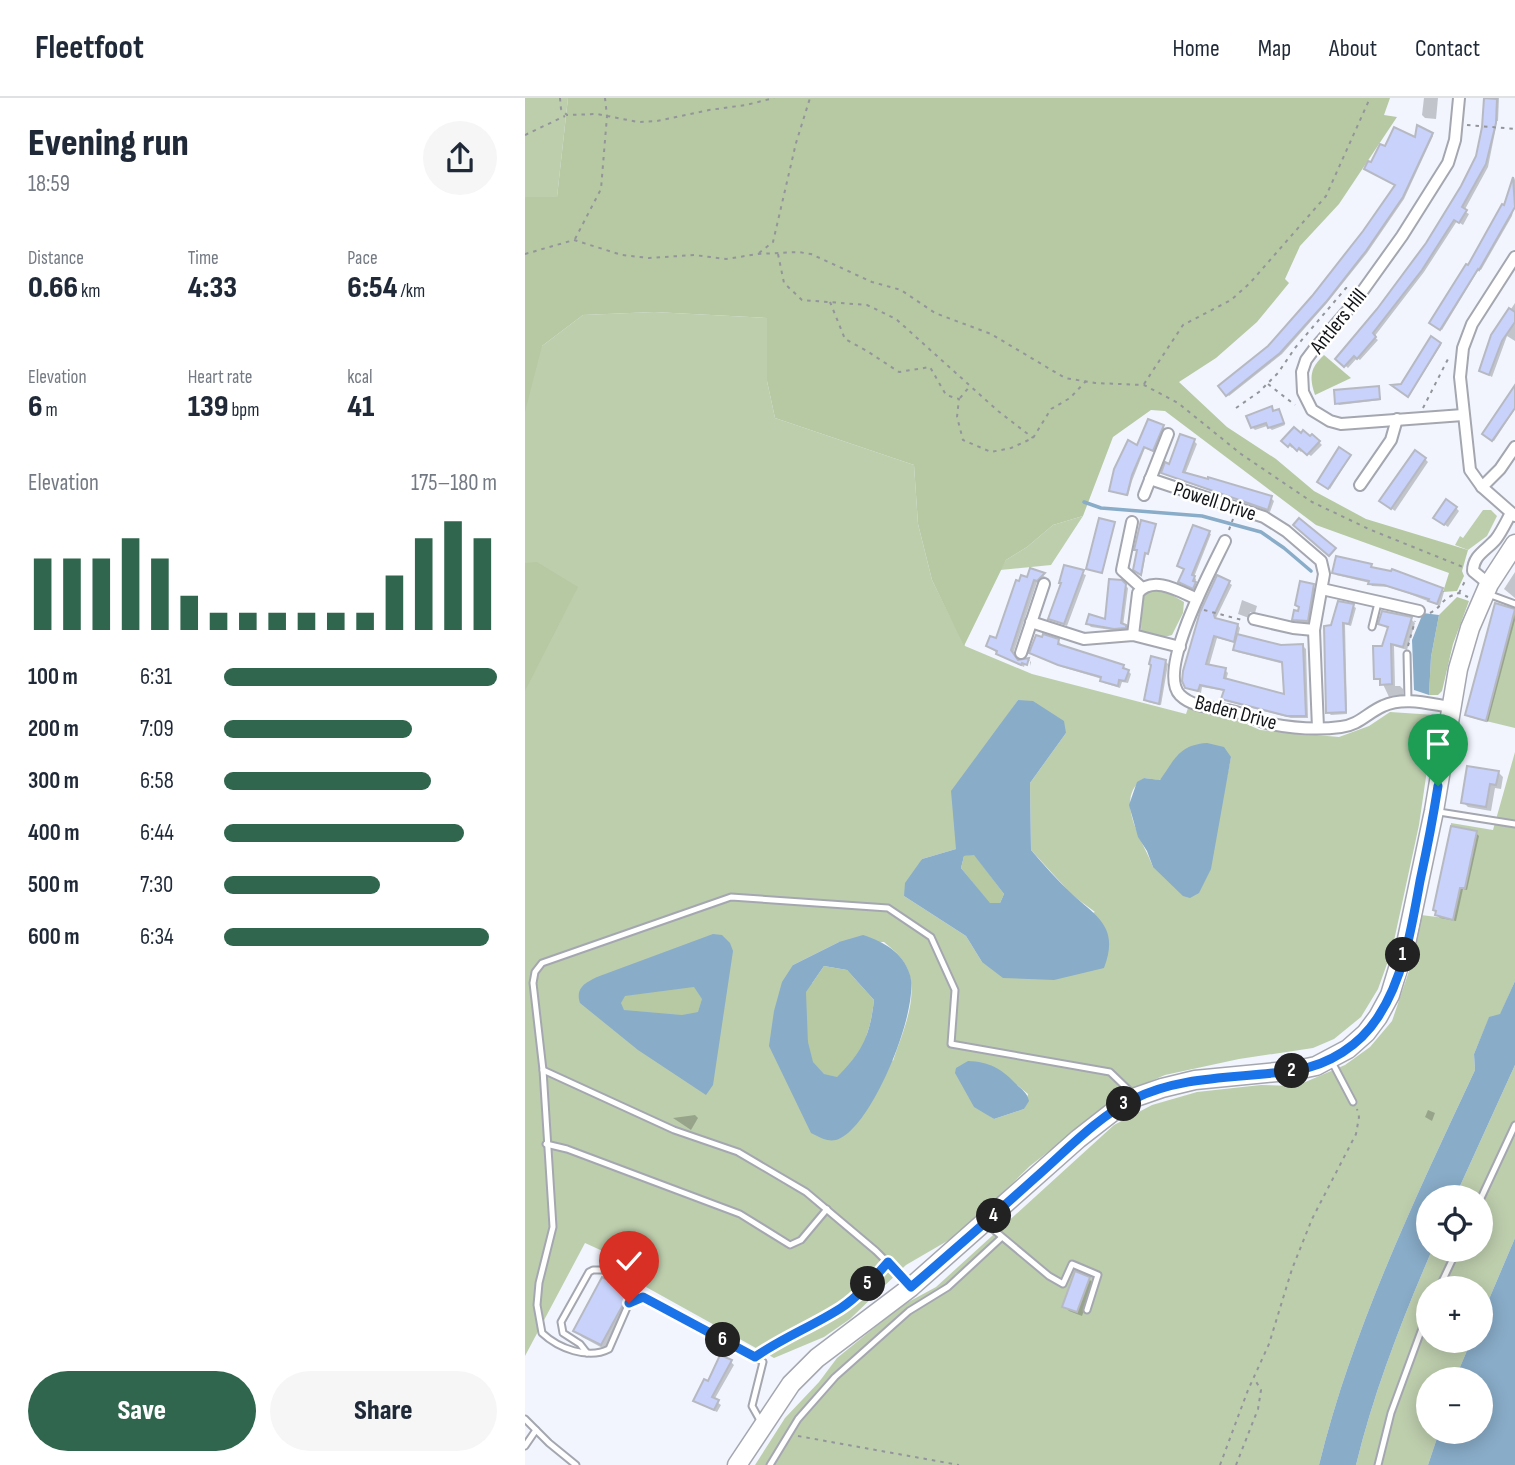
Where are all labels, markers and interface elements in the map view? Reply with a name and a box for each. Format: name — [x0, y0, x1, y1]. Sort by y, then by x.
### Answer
text: Fleetfoot — [35, 28, 144, 68]
text: Home — [1172, 34, 1220, 63]
text: Map — [1258, 34, 1291, 63]
text: About — [1329, 34, 1377, 63]
text: Contact — [1415, 34, 1480, 63]
text: Evening run — [28, 121, 189, 166]
button: share — [423, 121, 497, 195]
text: 18:59 — [28, 170, 70, 198]
text: Distance — [28, 247, 84, 270]
text: Time — [188, 247, 219, 270]
text: Pace — [347, 247, 378, 270]
text: 0.66 — [28, 270, 78, 306]
text: 4:33 — [188, 270, 237, 306]
text: 6:54 — [347, 270, 397, 306]
text: km — [78, 280, 101, 303]
text: /km — [397, 280, 425, 303]
street label: Antlers Hill — [1304, 284, 1372, 360]
text: Elevation — [28, 366, 87, 389]
text: Heart rate — [188, 366, 253, 389]
text: kcal — [347, 366, 372, 389]
text: 6 — [28, 389, 43, 425]
text: 139 — [188, 389, 228, 425]
text: 41 — [347, 389, 374, 425]
text: m — [43, 399, 58, 422]
text: bpm — [228, 399, 259, 422]
text: Elevation — [28, 469, 99, 497]
text: 175–180 m — [411, 469, 497, 497]
street label: Powell Drive — [1170, 476, 1259, 527]
text: 100 m — [28, 663, 78, 691]
text: 6:31 — [140, 663, 172, 691]
street label: Baden Drive — [1192, 690, 1280, 735]
pin — [1408, 714, 1468, 786]
text: 200 m — [28, 715, 79, 743]
text: 7:09 — [140, 715, 174, 743]
icon: arrive — [1419, 725, 1457, 763]
text: 300 m — [28, 767, 79, 795]
text: 6:58 — [140, 767, 174, 795]
text: 400 m — [28, 819, 79, 847]
text: 6:44 — [140, 819, 174, 847]
text: 500 m — [28, 871, 79, 899]
text: 7:30 — [140, 871, 173, 899]
text: 600 m — [28, 923, 80, 951]
text: 6:34 — [140, 923, 174, 951]
pin: 1 — [1385, 938, 1421, 972]
text: 1 — [1399, 943, 1406, 966]
pin: 2 — [1275, 1054, 1309, 1088]
text: 2 — [1287, 1059, 1296, 1082]
pin: 3 — [1107, 1086, 1141, 1122]
text: 3 — [1119, 1092, 1128, 1115]
map controls — [1416, 1185, 1493, 1444]
button: locate — [1416, 1185, 1493, 1262]
pin: 4 — [977, 1198, 1011, 1234]
text: 4 — [989, 1204, 998, 1227]
pin — [599, 1231, 659, 1303]
icon: check — [610, 1242, 648, 1280]
pin: 5 — [851, 1266, 885, 1302]
text: 5 — [863, 1272, 872, 1295]
button: + — [1416, 1276, 1493, 1353]
pin: 6 — [705, 1322, 741, 1358]
text: 6 — [718, 1328, 727, 1351]
button: − — [1416, 1367, 1493, 1444]
button: Save — [28, 1371, 256, 1451]
button: Share — [270, 1371, 497, 1451]

